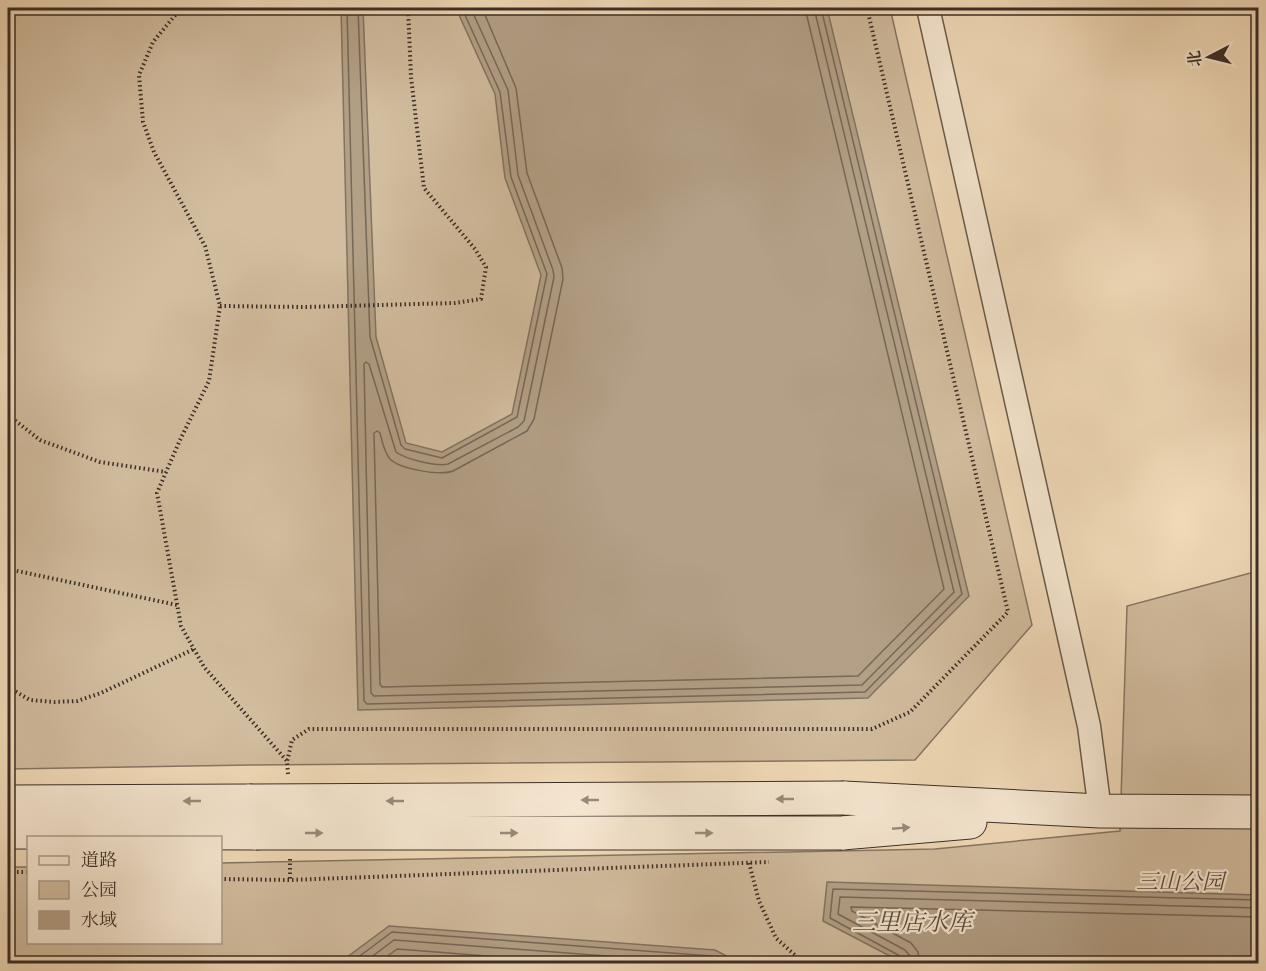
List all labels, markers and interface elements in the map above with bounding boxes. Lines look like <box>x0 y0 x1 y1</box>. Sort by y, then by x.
north arrow <box>1179 27 1239 87</box>
text: 北 <box>1184 49 1209 68</box>
one-way arrow <box>776 794 795 804</box>
one-way arrow <box>581 795 600 805</box>
one-way arrow <box>386 796 405 806</box>
one-way arrow <box>182 797 201 806</box>
one-way arrow <box>891 823 910 832</box>
one-way arrow <box>305 828 324 838</box>
one-way arrow <box>500 828 519 838</box>
one-way arrow <box>695 828 714 838</box>
legend <box>27 836 222 944</box>
text: 道路 <box>81 849 117 875</box>
park label: 三山公园 <box>1136 868 1227 900</box>
text: 公园 <box>81 879 117 905</box>
water label: 三里店水库 <box>852 907 976 941</box>
text: 水域 <box>81 909 117 935</box>

